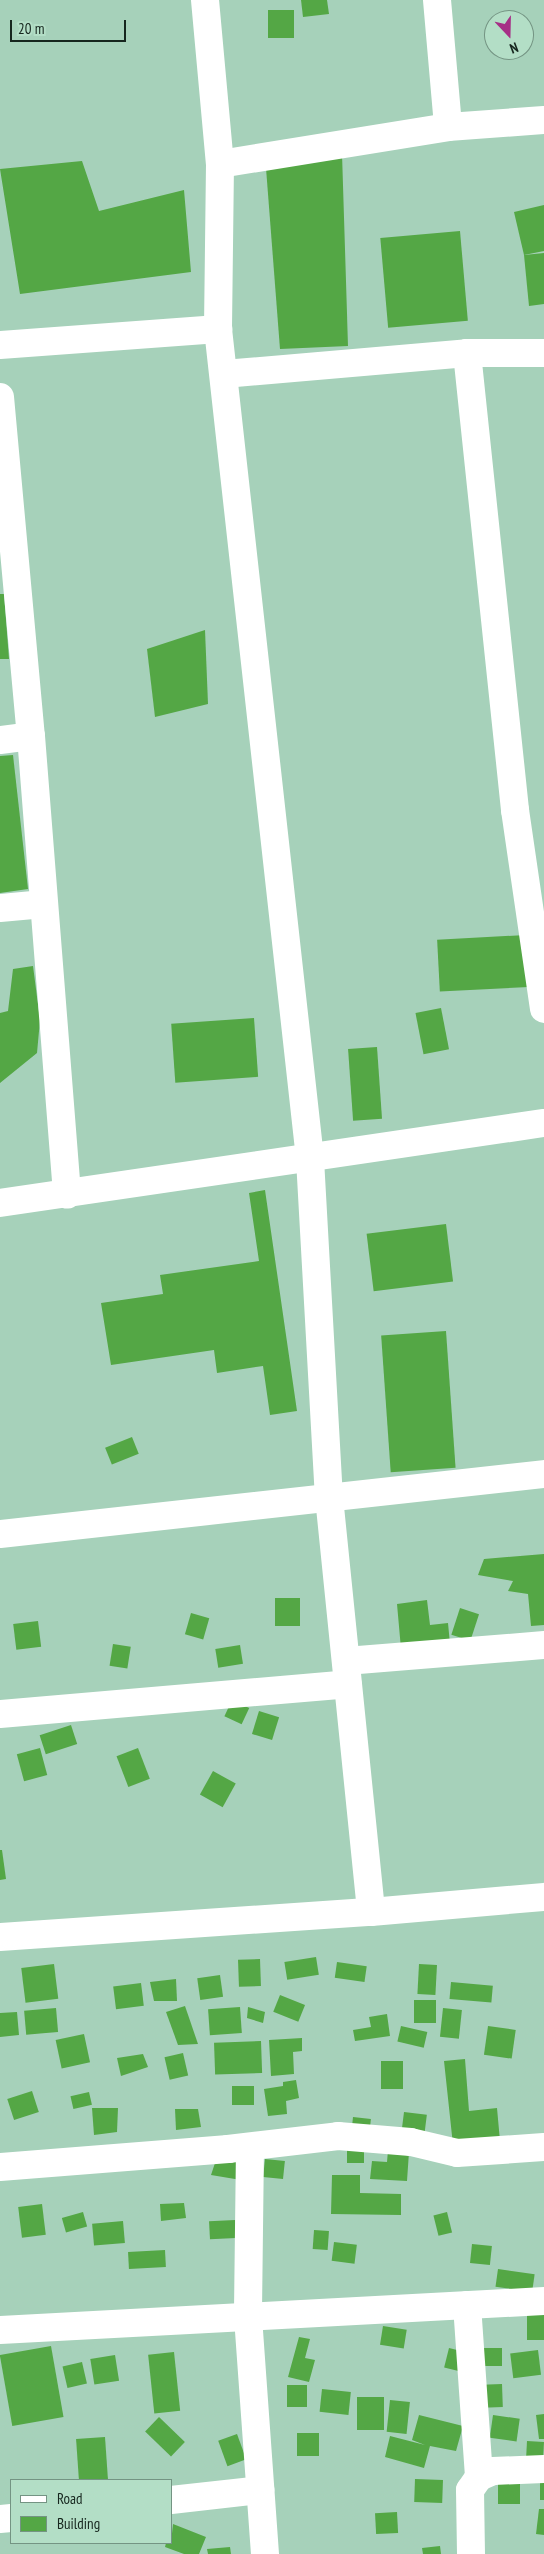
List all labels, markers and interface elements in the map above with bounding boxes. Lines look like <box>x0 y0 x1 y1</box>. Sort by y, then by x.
scale bar <box>12 10 129 42</box>
north arrow <box>484 10 534 60</box>
text: 20 m <box>18 19 44 38</box>
text: N <box>507 38 521 58</box>
legend <box>10 2479 172 2544</box>
text: Road <box>57 2489 83 2508</box>
text: Building <box>57 2514 100 2533</box>

